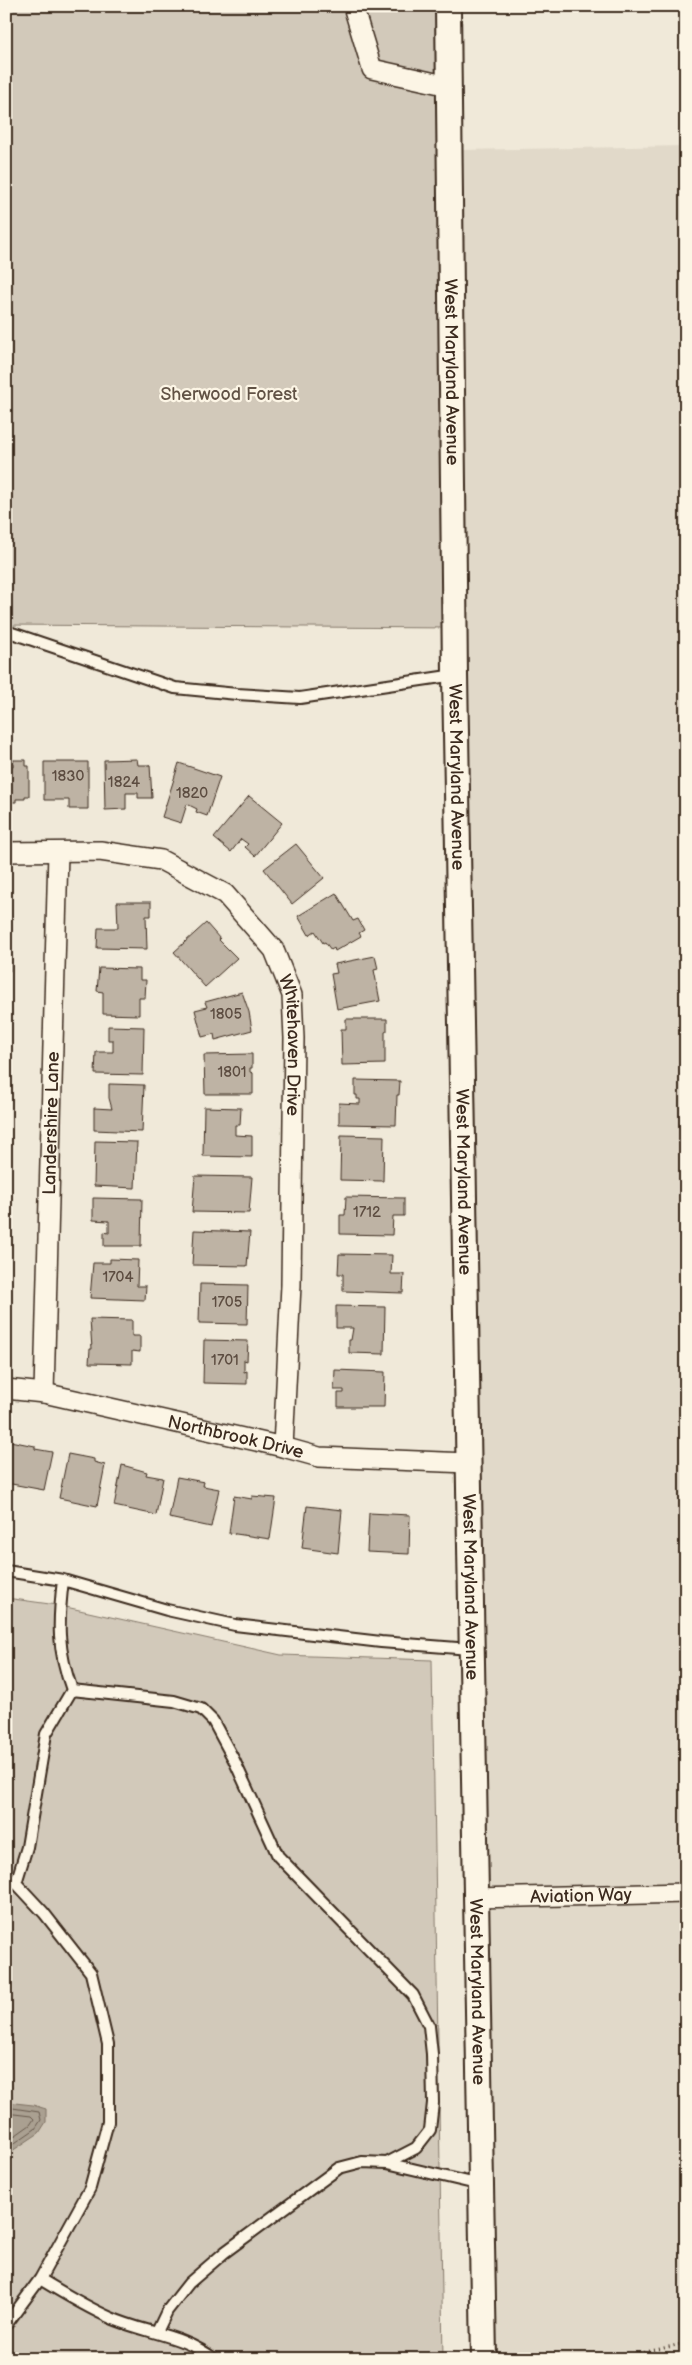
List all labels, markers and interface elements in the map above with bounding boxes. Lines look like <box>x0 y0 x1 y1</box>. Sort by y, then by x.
street label: West Maryland Avenue <box>440 279 463 466</box>
park label: Sherwood Forest <box>160 384 298 405</box>
street label: West Maryland Avenue <box>444 683 468 871</box>
house number: 1830 <box>52 767 84 786</box>
house number: 1824 <box>108 773 140 792</box>
house number: 1820 <box>176 784 208 803</box>
street label: Whitehaven Drive <box>274 972 304 1117</box>
house number: 1805 <box>210 1005 242 1024</box>
street label: Landershire Lane <box>39 1051 64 1195</box>
house number: 1801 <box>217 1063 247 1082</box>
street label: West Maryland Avenue <box>451 1088 475 1276</box>
house number: 1712 <box>353 1203 381 1222</box>
house number: 1704 <box>102 1268 134 1287</box>
house number: 1705 <box>212 1293 242 1312</box>
house number: 1701 <box>211 1351 239 1370</box>
street label: Northbrook Drive <box>166 1411 306 1463</box>
street label: West Maryland Avenue <box>458 1493 482 1681</box>
street label: Aviation Way <box>530 1884 633 1908</box>
street label: West Maryland Avenue <box>465 1898 489 2086</box>

